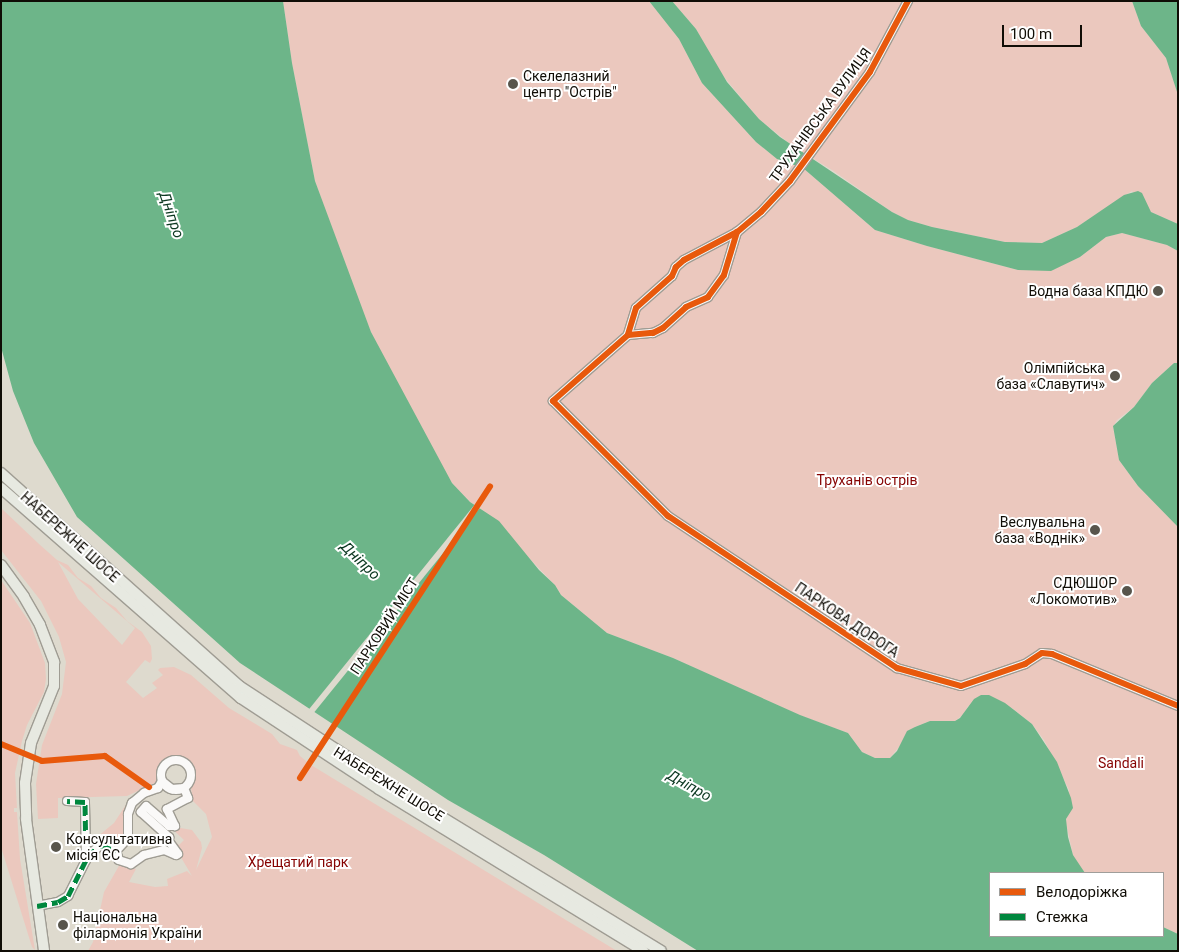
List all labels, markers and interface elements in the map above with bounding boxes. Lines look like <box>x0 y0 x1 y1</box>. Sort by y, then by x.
scale bar <box>1004 15 1084 47</box>
text: 100 m <box>1010 25 1052 43</box>
street label: ТРУХАНІВСЬКА ВУЛИЦЯ <box>766 45 874 185</box>
place label: Скелелазний центр "Острів" <box>523 68 617 100</box>
marker: Скелелазний центр "Острів" <box>507 78 519 90</box>
water label: Дніпро <box>155 189 187 241</box>
place label: Водна база КПДЮ <box>1029 283 1148 299</box>
marker: Водна база КПДЮ <box>1152 285 1164 297</box>
place label: Олімпійська база «Славутич» <box>997 360 1105 392</box>
marker: Олімпійська база «Славутич» <box>1109 370 1121 382</box>
park label: Труханів острів <box>817 472 917 488</box>
street label: НАБЕРЕЖНЕ ШОСЕ <box>17 488 123 586</box>
place label: Веслувальна база «Воднік» <box>995 514 1085 546</box>
marker: Веслувальна база «Воднік» <box>1089 524 1101 536</box>
water label: Дніпро <box>337 538 383 584</box>
street label: ПАРКОВИЙ МІСТ <box>347 575 421 677</box>
place label: СДЮШОР «Локомотив» <box>1030 575 1117 608</box>
street label: ПАРКОВА ДОРОГА <box>792 579 902 661</box>
marker: СДЮШОР «Локомотив» <box>1121 585 1133 597</box>
street label: НАБЕРЕЖНЕ ШОСЕ <box>331 743 447 825</box>
park label: Sandali <box>1098 755 1144 771</box>
water label: Дніпро <box>664 767 714 805</box>
place label: Консультативна місія ЄС <box>66 831 172 864</box>
marker: Консультативна місія ЄС <box>50 841 62 853</box>
park label: Хрещатий парк <box>248 854 348 870</box>
legend <box>989 872 1164 937</box>
text: Велодоріжка <box>1036 883 1127 901</box>
text: Стежка <box>1036 908 1088 926</box>
place label: Національна філармонія України <box>73 909 202 942</box>
marker: Національна філармонія України <box>57 919 69 931</box>

